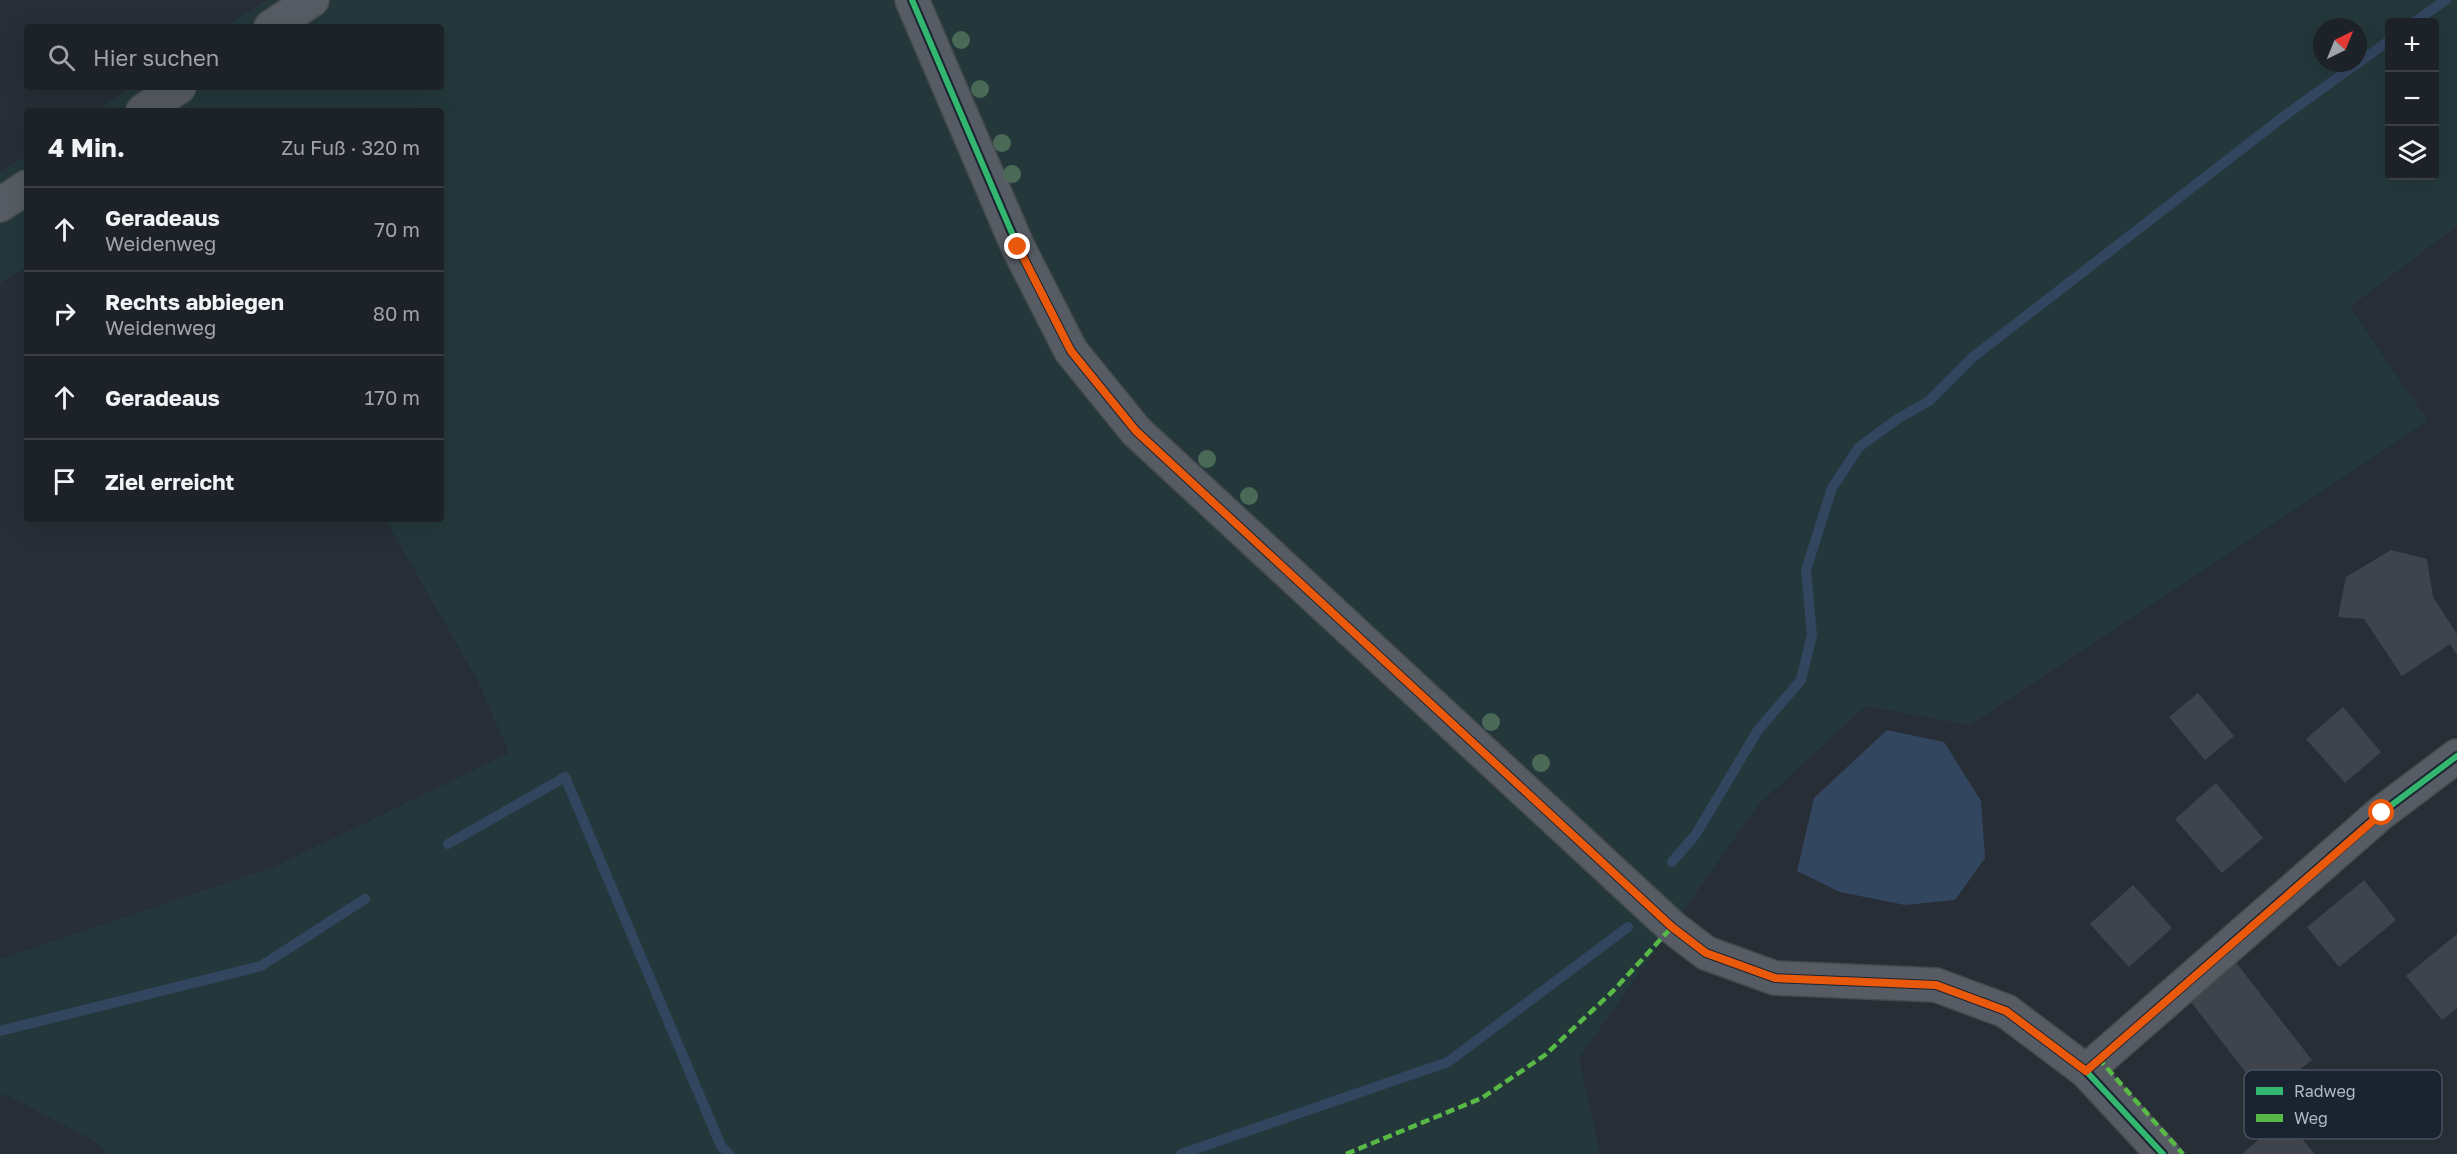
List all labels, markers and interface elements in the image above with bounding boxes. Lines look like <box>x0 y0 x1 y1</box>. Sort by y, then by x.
north arrow <box>2313 18 2367 72</box>
map controls <box>2385 18 2439 180</box>
button: + <box>2385 18 2439 72</box>
search box <box>24 24 444 90</box>
icon: search <box>45 41 78 74</box>
text: Hier suchen <box>93 44 219 71</box>
button: − <box>2385 72 2439 126</box>
button: layers <box>2385 126 2439 180</box>
text: 4 Min. <box>48 132 125 163</box>
text: Zu Fuß · 320 m <box>281 135 420 159</box>
text: Geradeaus <box>105 204 220 231</box>
icon: ahead <box>48 213 81 246</box>
text: 70 m <box>374 217 420 241</box>
text: Weidenweg <box>105 231 216 255</box>
route end <box>1004 233 1030 259</box>
text: Rechts abbiegen <box>105 288 284 315</box>
icon: right <box>48 297 81 330</box>
text: 80 m <box>373 301 420 325</box>
text: Weidenweg <box>105 315 216 339</box>
icon: ahead <box>48 381 81 414</box>
text: Geradeaus <box>105 384 220 411</box>
text: 170 m <box>365 385 420 409</box>
icon: arrive <box>48 465 81 498</box>
text: Ziel erreicht <box>105 468 234 495</box>
route start <box>2368 799 2394 825</box>
legend <box>2244 1070 2442 1139</box>
text: Radweg <box>2294 1081 2356 1101</box>
text: Weg <box>2294 1108 2328 1128</box>

